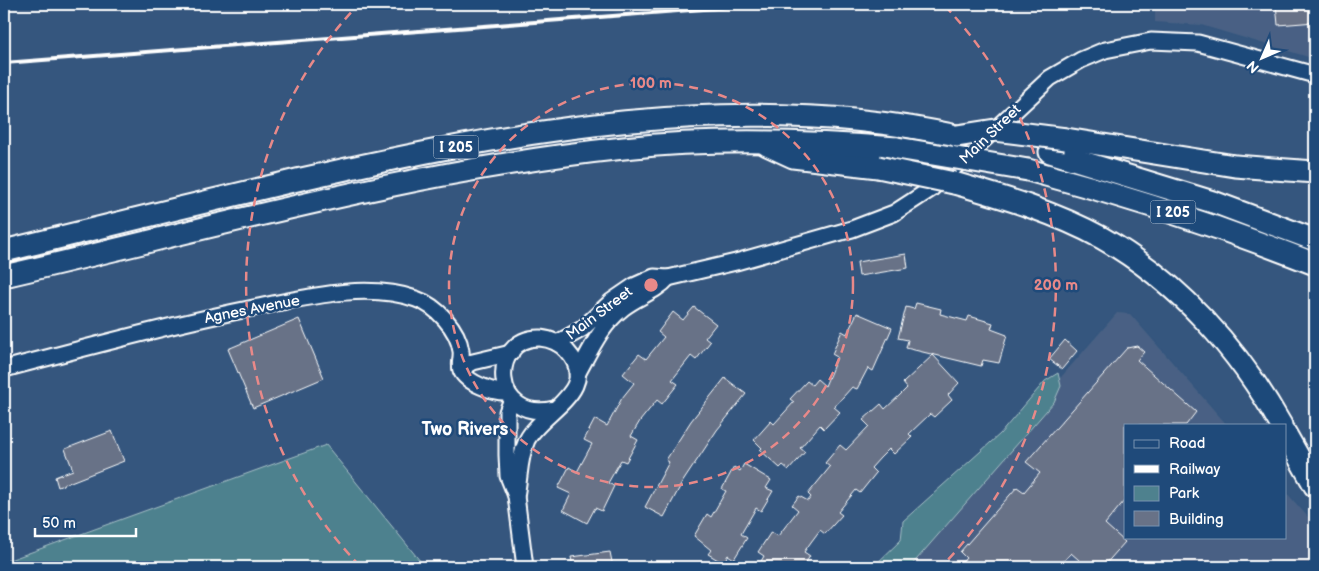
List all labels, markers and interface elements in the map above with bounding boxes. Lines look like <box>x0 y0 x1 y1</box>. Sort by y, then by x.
north arrow <box>1236 32 1286 82</box>
text: N <box>1243 57 1263 77</box>
text: 100 m <box>630 74 672 93</box>
street label: Main Street <box>956 100 1025 168</box>
road number: I 205 <box>434 136 478 158</box>
road number: I 205 <box>1150 200 1196 223</box>
centre of rings <box>642 276 660 294</box>
text: 200 m <box>1034 276 1078 295</box>
street label: Main Street <box>562 282 637 345</box>
street label: Agnes Avenue <box>203 291 301 328</box>
district label: Two Rivers <box>422 419 509 440</box>
legend <box>1124 424 1286 538</box>
text: Road <box>1169 434 1205 453</box>
text: Railway <box>1169 460 1220 479</box>
text: Park <box>1169 484 1200 503</box>
scale bar <box>35 506 136 538</box>
text: Building <box>1169 510 1224 529</box>
text: 50 m <box>42 514 76 533</box>

